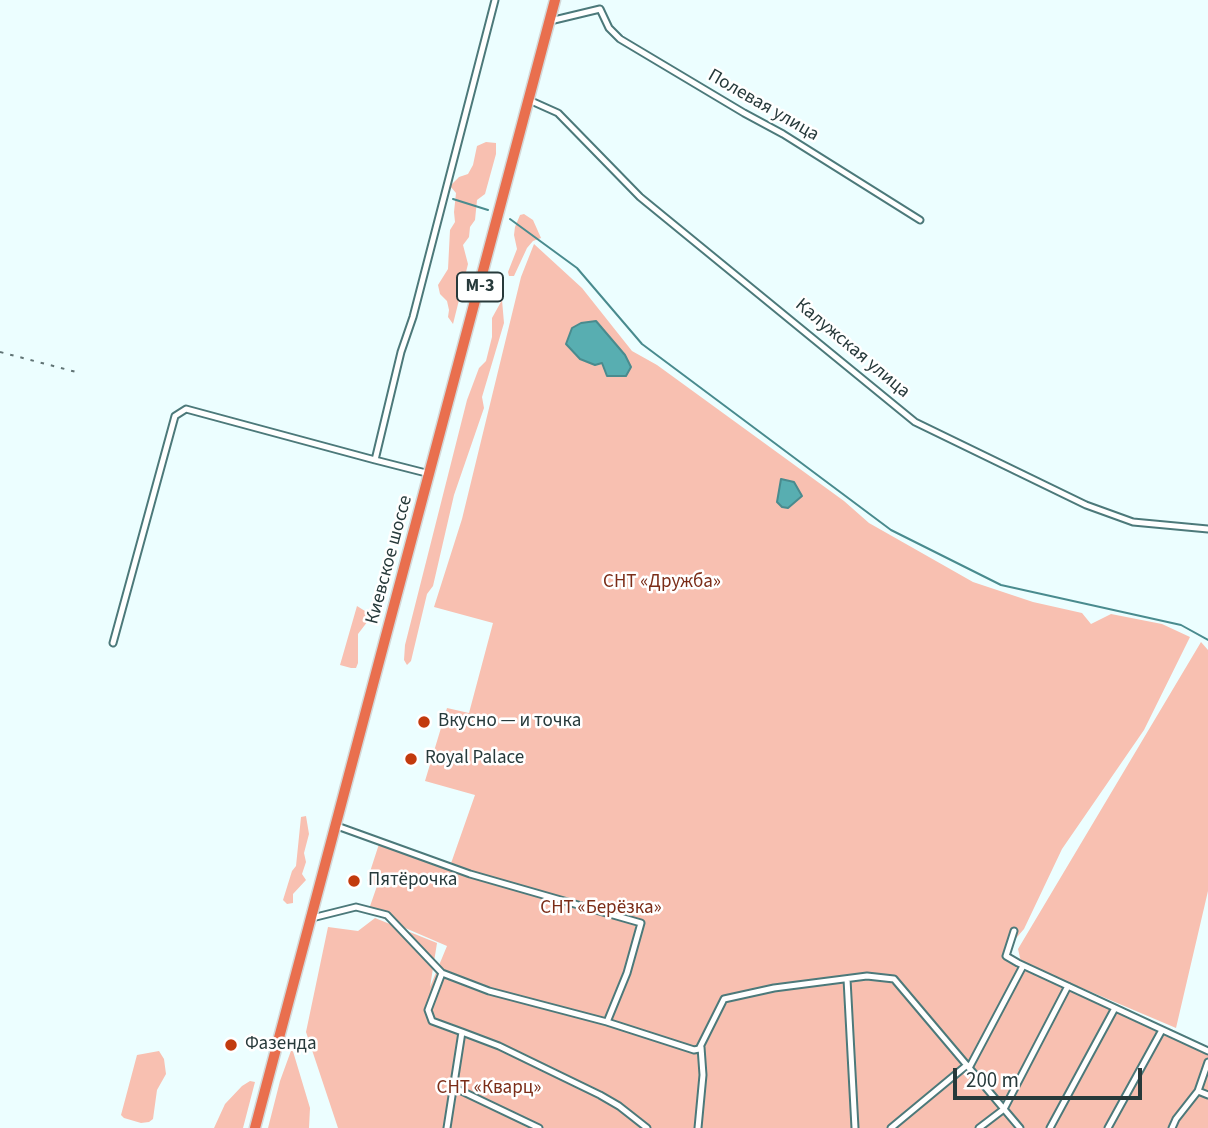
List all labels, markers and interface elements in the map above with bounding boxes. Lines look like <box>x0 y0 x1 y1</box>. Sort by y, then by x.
street label: Полевая улица <box>703 65 823 147</box>
road number: М-3 <box>457 272 503 302</box>
street label: Калужская улица <box>790 294 914 404</box>
street label: Киевское шоссе <box>362 493 418 627</box>
park label: СНТ «Дружба» <box>603 572 721 594</box>
place label: Вкусно — и точка <box>438 711 581 733</box>
marker: Вкусно — и точка <box>416 714 432 730</box>
place label: Royal Palace <box>425 748 524 770</box>
marker: Royal Palace <box>403 751 419 767</box>
place label: Пятёрочка <box>368 870 457 892</box>
marker: Пятёрочка <box>346 873 362 889</box>
park label: СНТ «Берёзка» <box>540 898 662 920</box>
place label: Фазенда <box>245 1034 317 1056</box>
marker: Фазенда <box>223 1037 239 1053</box>
scale bar <box>956 1054 1145 1098</box>
text: 200 m <box>966 1065 1019 1095</box>
park label: СНТ «Кварц» <box>437 1078 541 1100</box>

